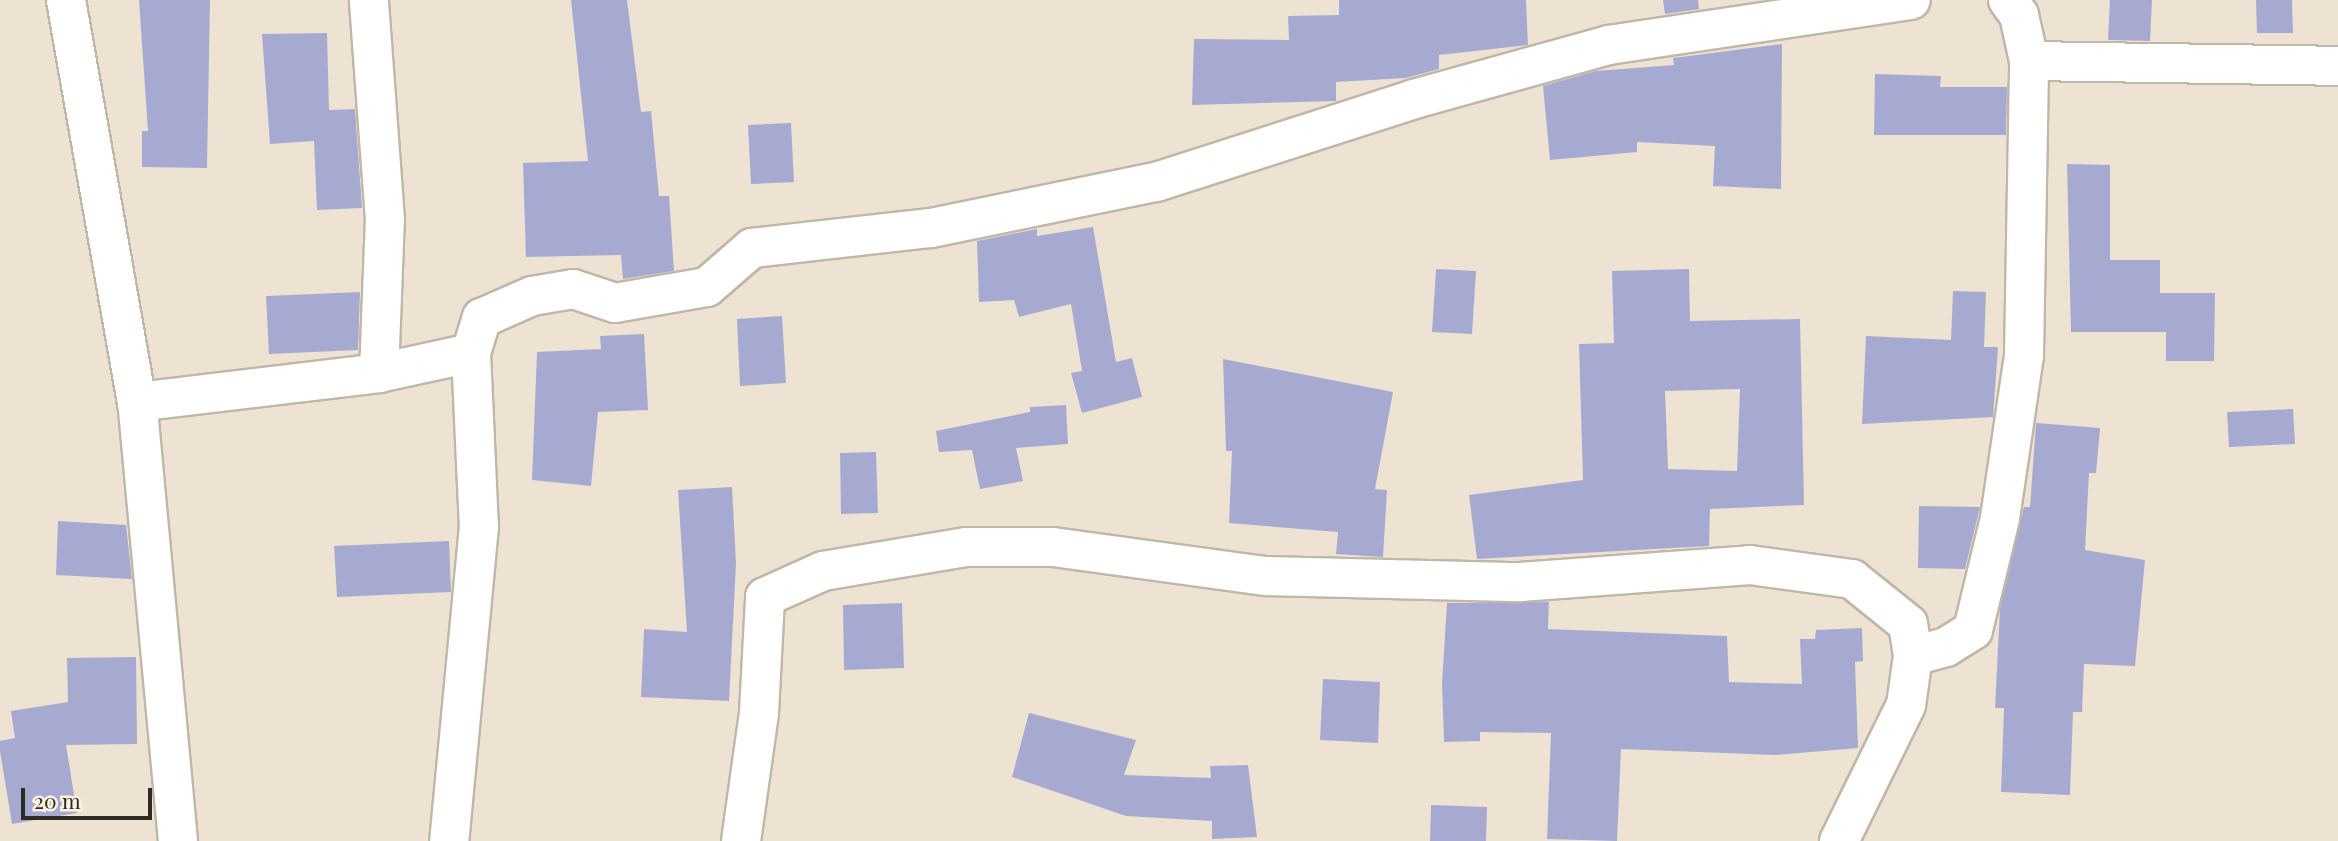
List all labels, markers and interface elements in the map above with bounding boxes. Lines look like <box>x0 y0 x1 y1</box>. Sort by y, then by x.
scale bar <box>24 774 156 818</box>
text: 20 m <box>34 786 81 814</box>

